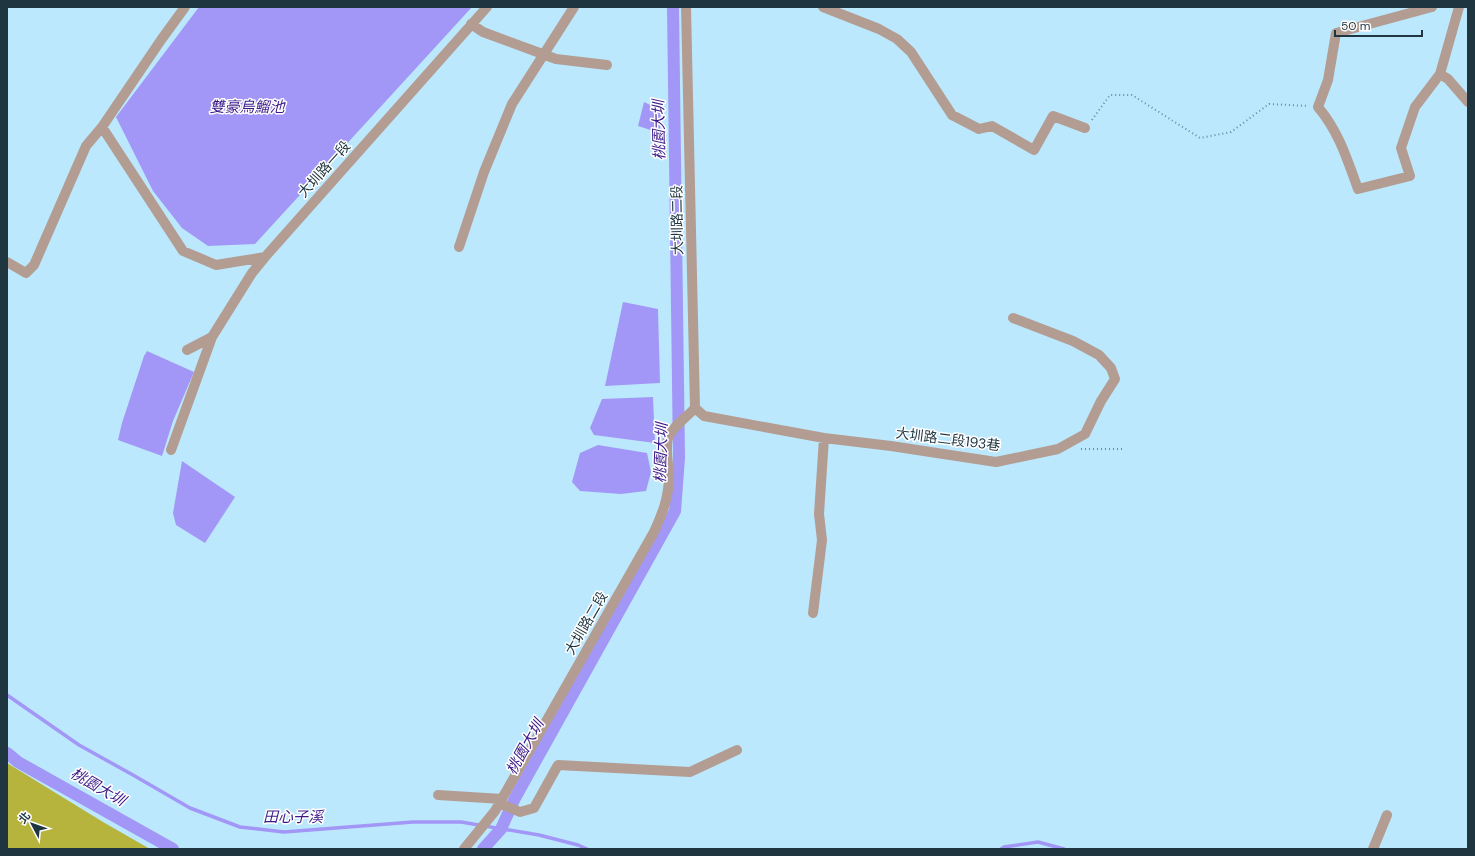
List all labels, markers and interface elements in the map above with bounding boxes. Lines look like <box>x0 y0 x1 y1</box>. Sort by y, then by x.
scale bar <box>1335 12 1422 38</box>
text: 50 m <box>1341 18 1370 34</box>
water label: 雙豪烏鰡池 <box>209 97 286 117</box>
water label: 桃園大圳 <box>648 98 670 160</box>
street label: 大圳路一段 <box>294 137 354 201</box>
street label: 大圳路二段 <box>667 185 687 255</box>
water label: 桃園大圳 <box>650 421 672 483</box>
street label: 大圳路二段193巷 <box>895 424 1001 454</box>
street label: 大圳路二段 <box>561 588 611 658</box>
water label: 桃園大圳 <box>502 714 549 778</box>
water label: 桃園大圳 <box>67 763 131 812</box>
north arrow <box>12 804 52 844</box>
water label: 田心子溪 <box>263 807 325 827</box>
text: 北 <box>16 809 33 826</box>

